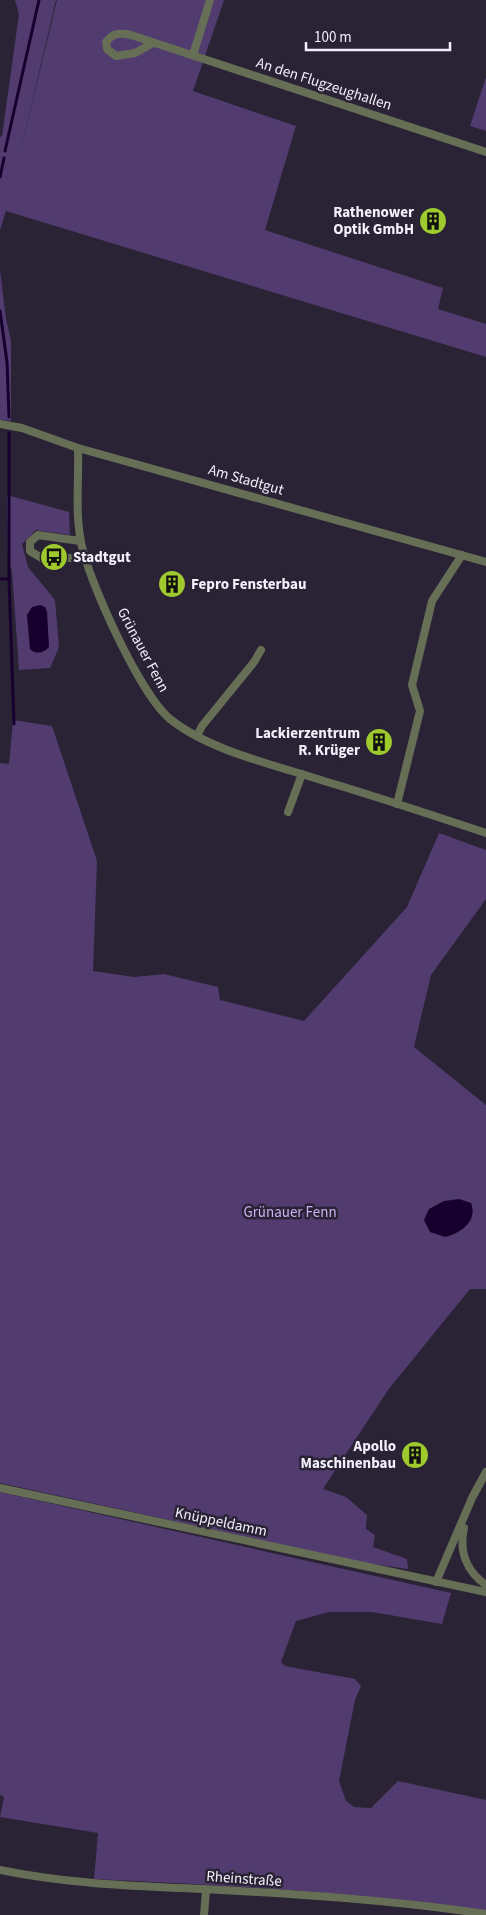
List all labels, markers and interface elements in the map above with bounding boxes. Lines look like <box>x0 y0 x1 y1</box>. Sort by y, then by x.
scale bar <box>306 20 450 52</box>
text: 100 m <box>314 27 352 48</box>
street label: An den Flugzeughallen <box>253 52 395 116</box>
place label: Rathenower Optik GmbH <box>333 202 414 240</box>
building icon: Rathenower Optik GmbH <box>418 206 448 236</box>
street label: Am Stadtgut <box>206 459 286 501</box>
bus stop icon: Stadtgut <box>39 542 69 572</box>
place label: Stadtgut <box>73 547 131 568</box>
building icon: Fepro Fensterbau <box>157 569 187 599</box>
place label: Fepro Fensterbau <box>191 574 306 595</box>
street label: Grünauer Fenn <box>112 604 174 696</box>
place label: Lackierzentrum R. Krüger <box>255 723 360 761</box>
building icon: Lackierzentrum R. Krüger <box>364 727 394 757</box>
park label: Grünauer Fenn <box>243 1202 337 1223</box>
place label: Apollo Maschinenbau <box>301 1436 396 1474</box>
building icon: Apollo Maschinenbau <box>400 1440 430 1470</box>
street label: Knüppeldamm <box>173 1502 269 1542</box>
street label: Rheinstraße <box>206 1866 282 1892</box>

